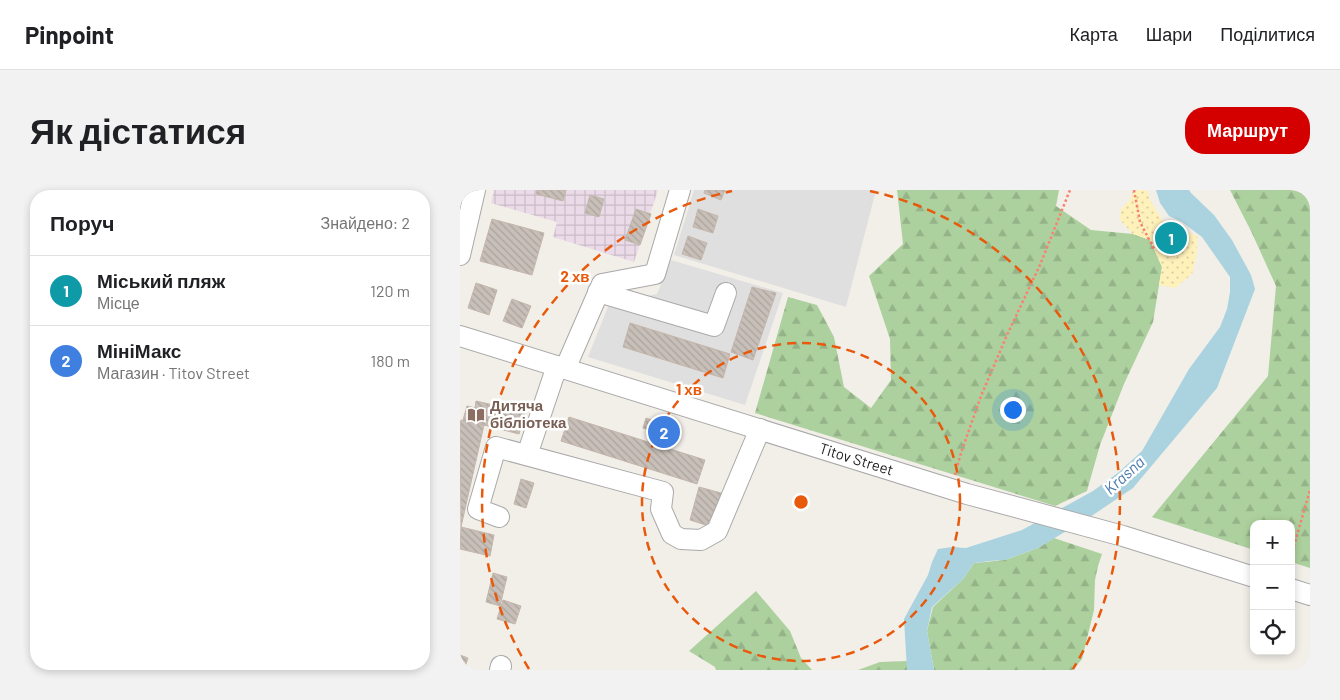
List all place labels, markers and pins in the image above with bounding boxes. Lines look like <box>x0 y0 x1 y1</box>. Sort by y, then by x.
pin: 1 <box>1155 219 1187 257</box>
place label: Дитяча бібліотека <box>490 396 567 431</box>
library icon: Дитяча бібліотека <box>466 405 486 425</box>
pin: 2 <box>648 413 680 451</box>
centre of rings <box>792 493 810 511</box>

